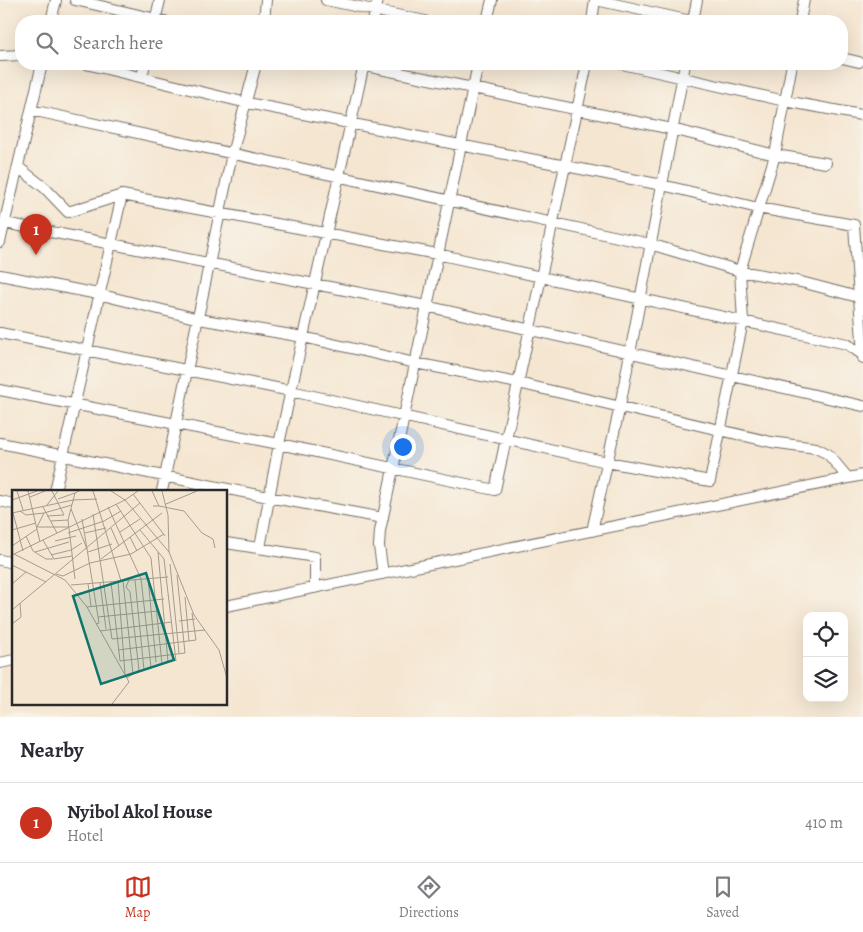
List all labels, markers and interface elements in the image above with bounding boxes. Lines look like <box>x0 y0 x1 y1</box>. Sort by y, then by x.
search box <box>15 15 848 70</box>
icon: search <box>33 29 61 57</box>
text: Search here <box>73 30 163 56</box>
pin: 1 <box>20 214 52 255</box>
your location <box>390 434 416 460</box>
inset map <box>12 490 228 704</box>
map controls <box>803 612 848 702</box>
button: locate <box>803 612 848 657</box>
button: layers <box>803 657 848 702</box>
text: Nearby <box>20 736 83 764</box>
text: Nyibol Akol House <box>67 799 212 825</box>
text: 1 <box>33 812 39 834</box>
text: 410 m <box>805 812 843 834</box>
text: Hotel <box>67 825 103 847</box>
tab: Map <box>124 873 152 922</box>
tab: Directions <box>399 873 459 922</box>
tab: Saved <box>706 873 739 922</box>

